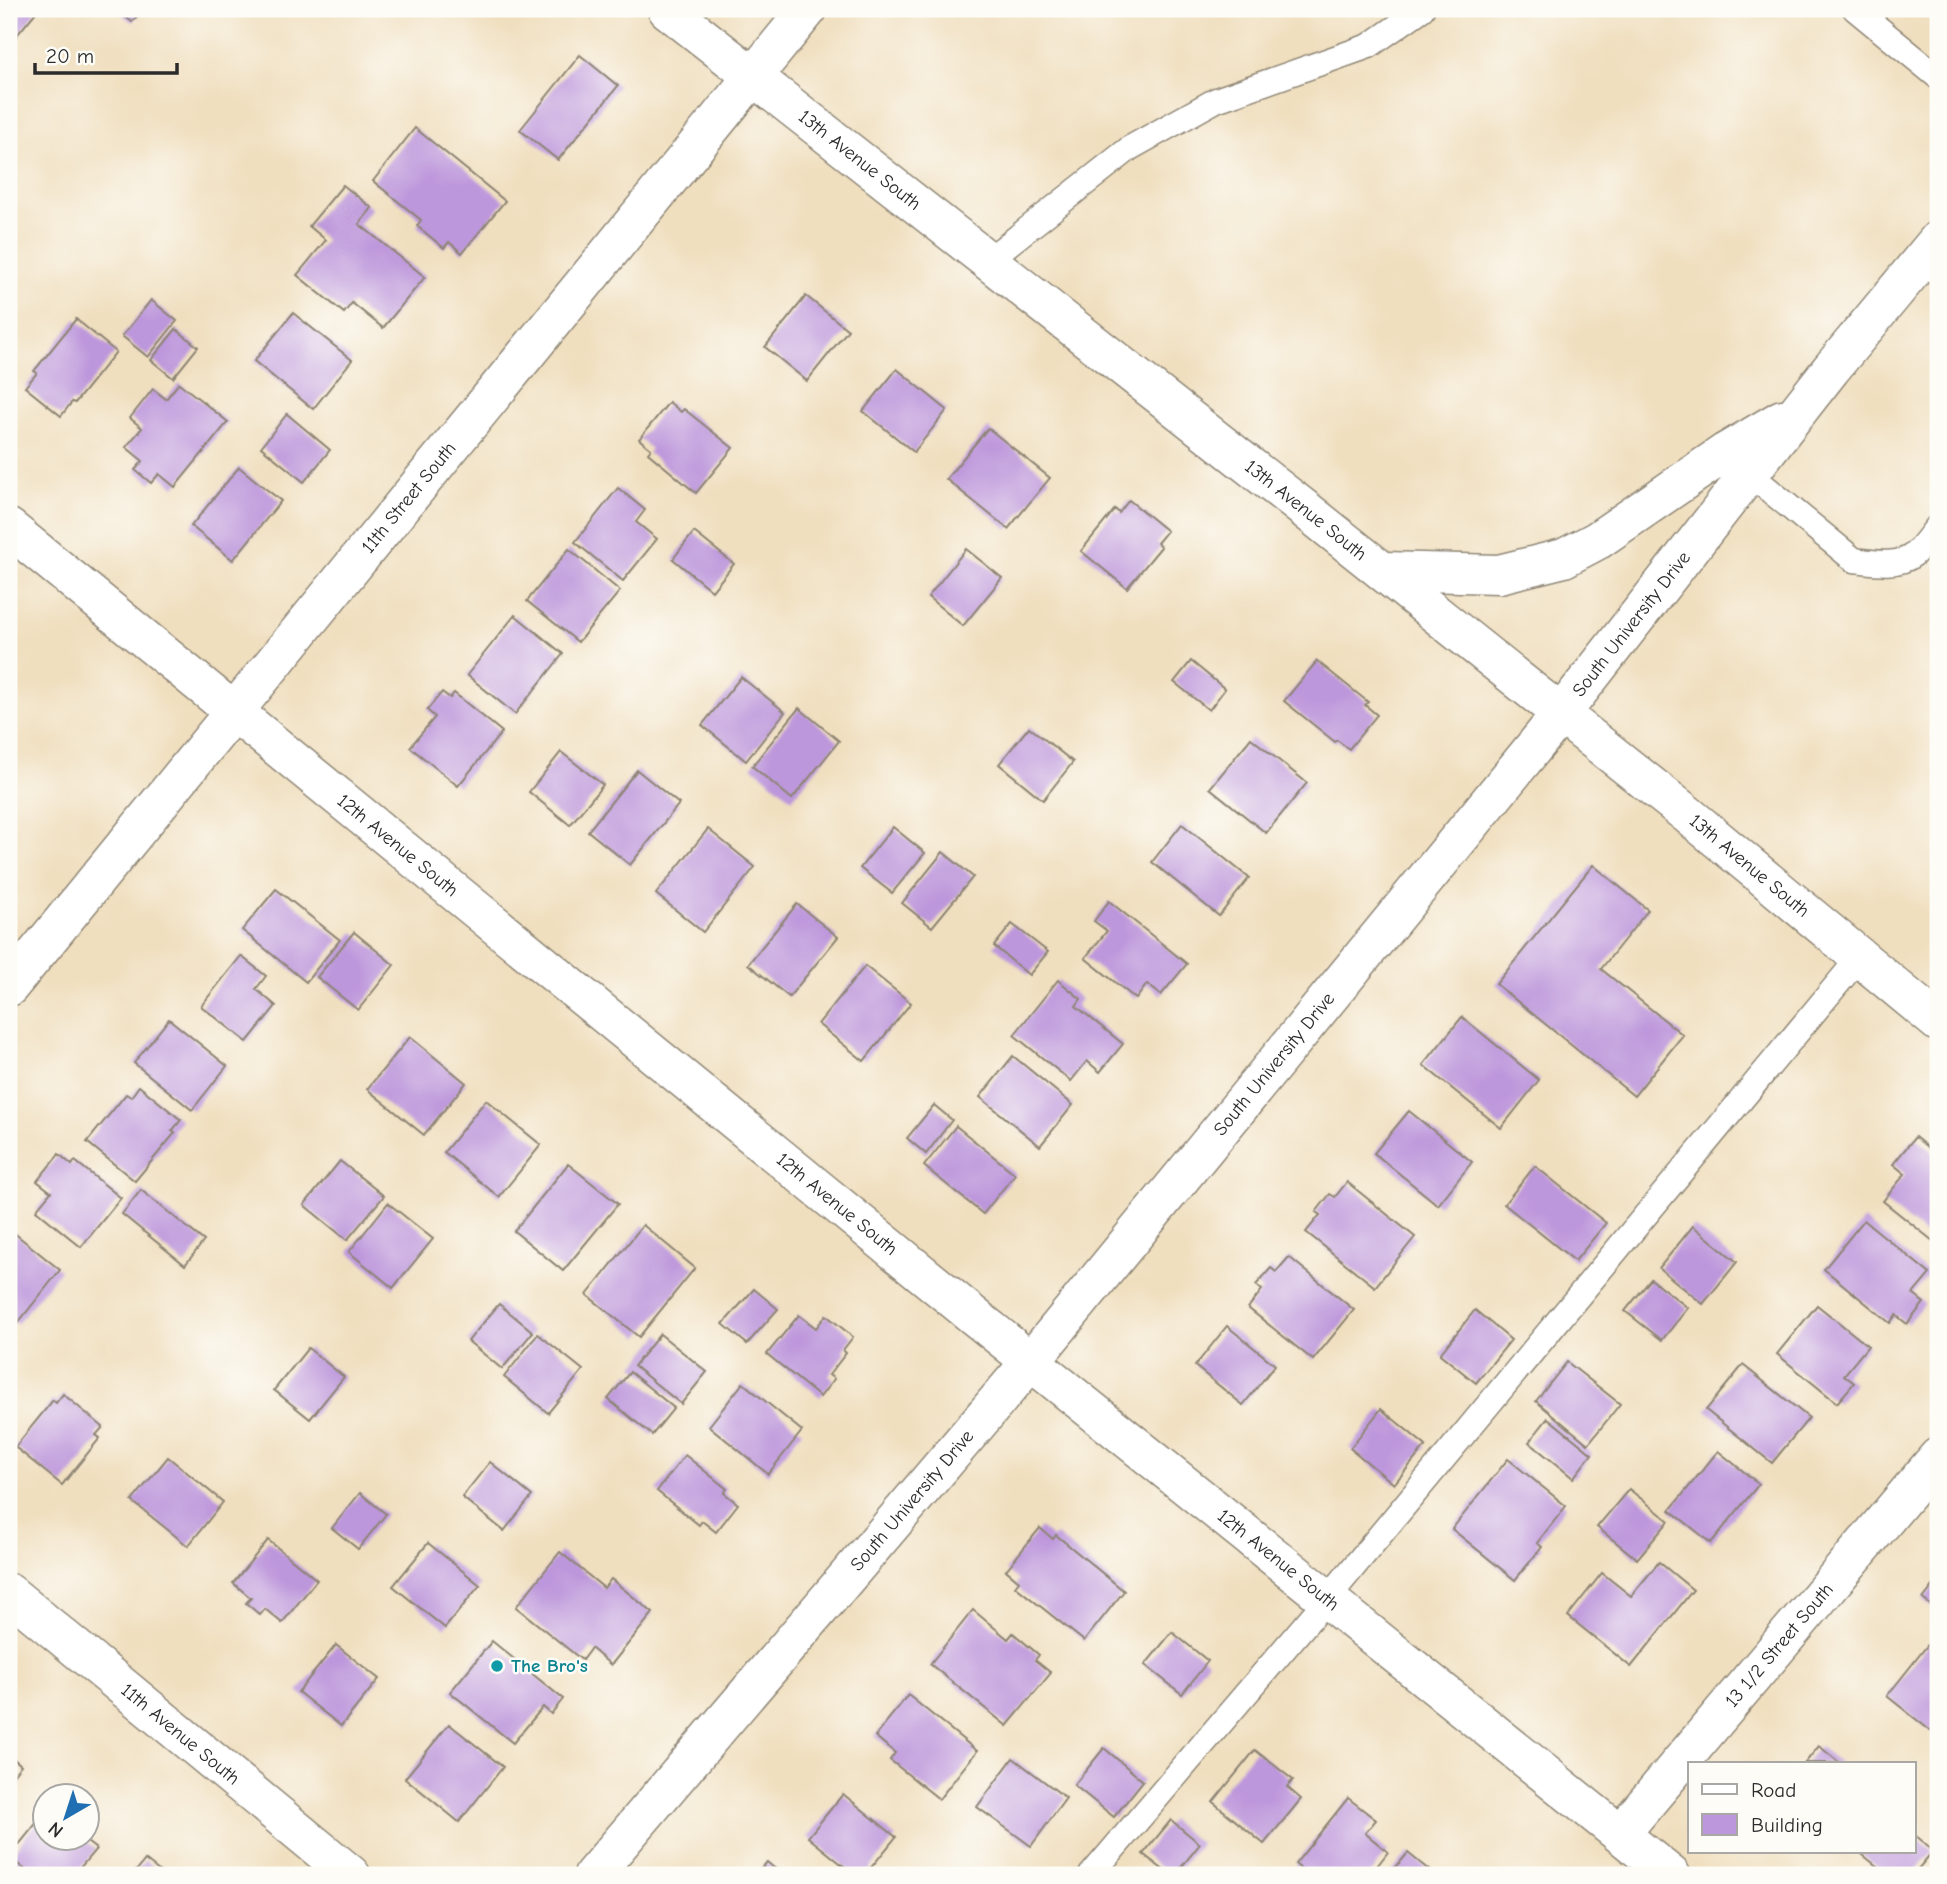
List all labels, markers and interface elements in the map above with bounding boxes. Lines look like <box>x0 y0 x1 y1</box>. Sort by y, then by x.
scale bar <box>35 32 177 76</box>
text: 20 m <box>46 44 94 68</box>
street label: 13th Avenue South <box>794 105 925 215</box>
street label: 11th Street South <box>357 438 461 558</box>
street label: 13th Avenue South <box>1240 455 1371 565</box>
street label: South University Drive <box>1568 547 1695 701</box>
street label: 12th Avenue South <box>333 790 463 901</box>
street label: 13th Avenue South <box>1685 810 1814 922</box>
street label: South University Drive <box>1209 988 1339 1140</box>
street label: 12th Avenue South <box>772 1148 902 1260</box>
street label: South University Drive <box>846 1426 978 1576</box>
street label: 12th Avenue South <box>1213 1505 1344 1615</box>
street label: 13 1/2 Street South <box>1721 1579 1838 1712</box>
place label: The Bro's <box>511 1655 588 1677</box>
marker: The Bro's <box>489 1658 505 1674</box>
street label: 11th Avenue South <box>116 1679 244 1790</box>
legend <box>1688 1762 1916 1853</box>
text: Road <box>1751 1778 1796 1802</box>
north arrow <box>32 1783 102 1853</box>
text: Building <box>1751 1813 1823 1837</box>
text: N <box>44 1817 68 1842</box>

